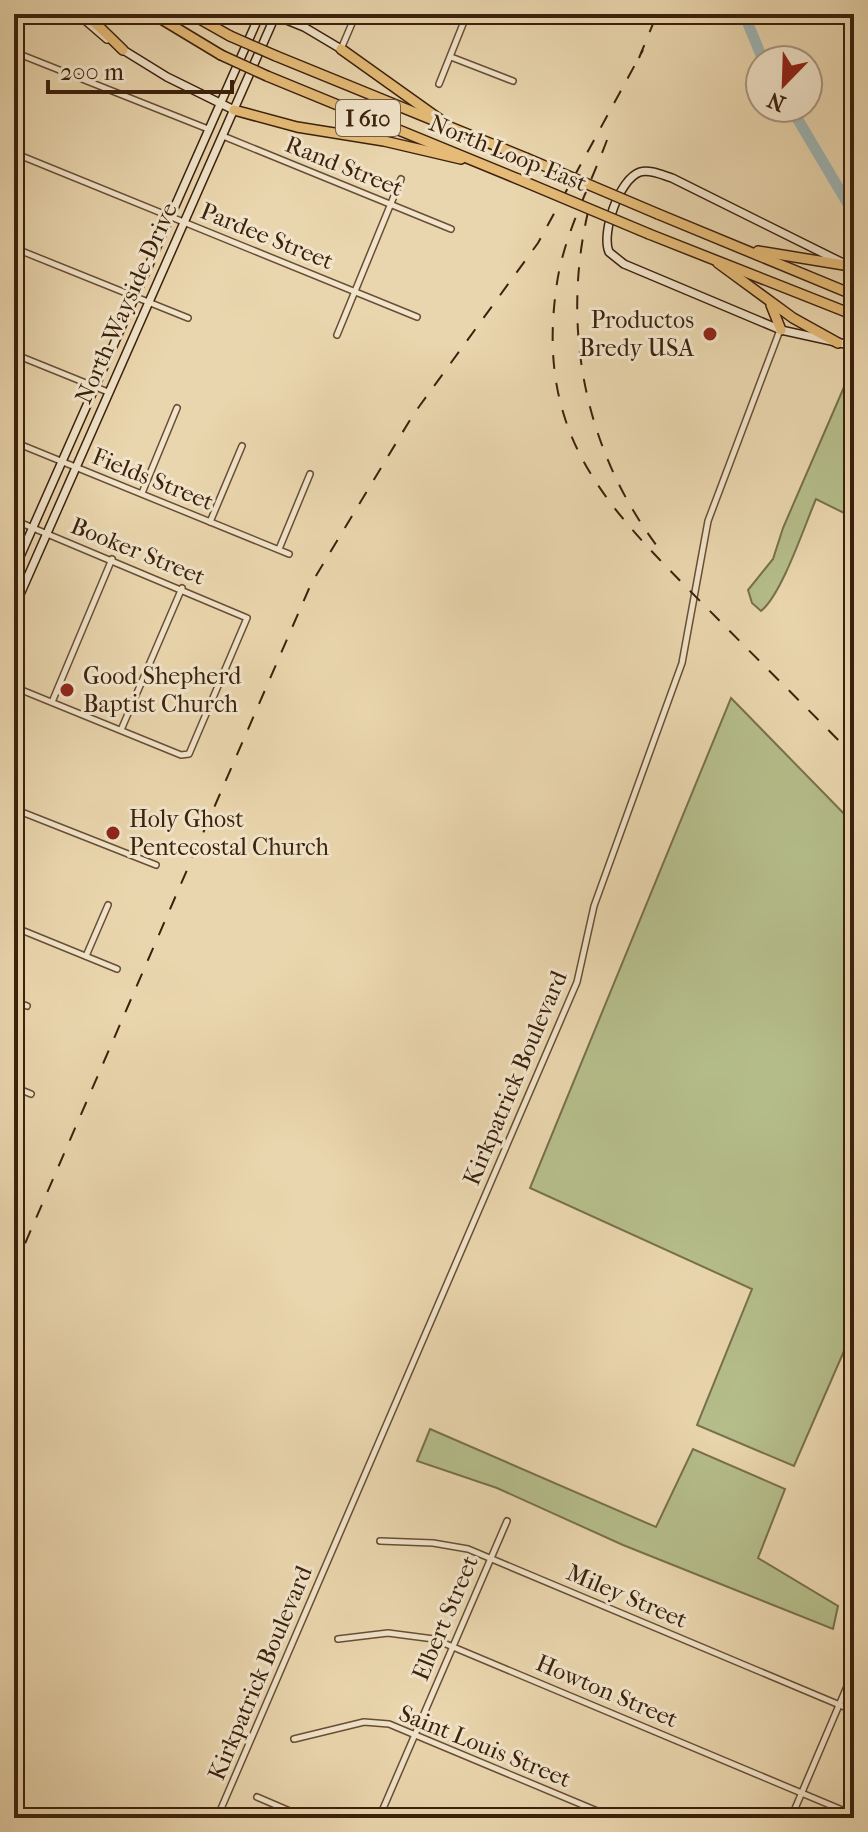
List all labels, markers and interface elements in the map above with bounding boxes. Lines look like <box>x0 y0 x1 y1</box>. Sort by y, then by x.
scale bar <box>48 44 232 94</box>
north arrow <box>744 44 824 124</box>
text: 200 m <box>60 58 124 86</box>
text: N <box>764 86 789 117</box>
road number: I 610 <box>336 100 400 136</box>
street label: North Loop East <box>425 109 591 198</box>
street label: Rand Street <box>281 130 407 202</box>
street label: Pardee Street <box>197 197 338 275</box>
street label: North Wayside Drive <box>69 198 183 408</box>
place label: Productos Bredy USA <box>579 306 694 362</box>
marker: Productos Bredy USA <box>701 325 719 343</box>
street label: Fields Street <box>88 442 218 516</box>
street label: Booker Street <box>67 511 210 591</box>
place label: Good Shepherd Baptist Church <box>83 662 242 718</box>
marker: Good Shepherd Baptist Church <box>58 681 76 699</box>
place label: Holy Ghost Pentecostal Church <box>129 805 330 861</box>
marker: Holy Ghost Pentecostal Church <box>104 824 122 842</box>
street label: Kirkpatrick Boulevard <box>457 966 573 1189</box>
street label: Elbert Street <box>406 1551 484 1685</box>
street label: Miley Street <box>562 1558 692 1634</box>
street label: Kirkpatrick Boulevard <box>202 1561 318 1784</box>
street label: Howton Street <box>532 1649 682 1734</box>
street label: Saint Louis Street <box>395 1699 575 1793</box>

